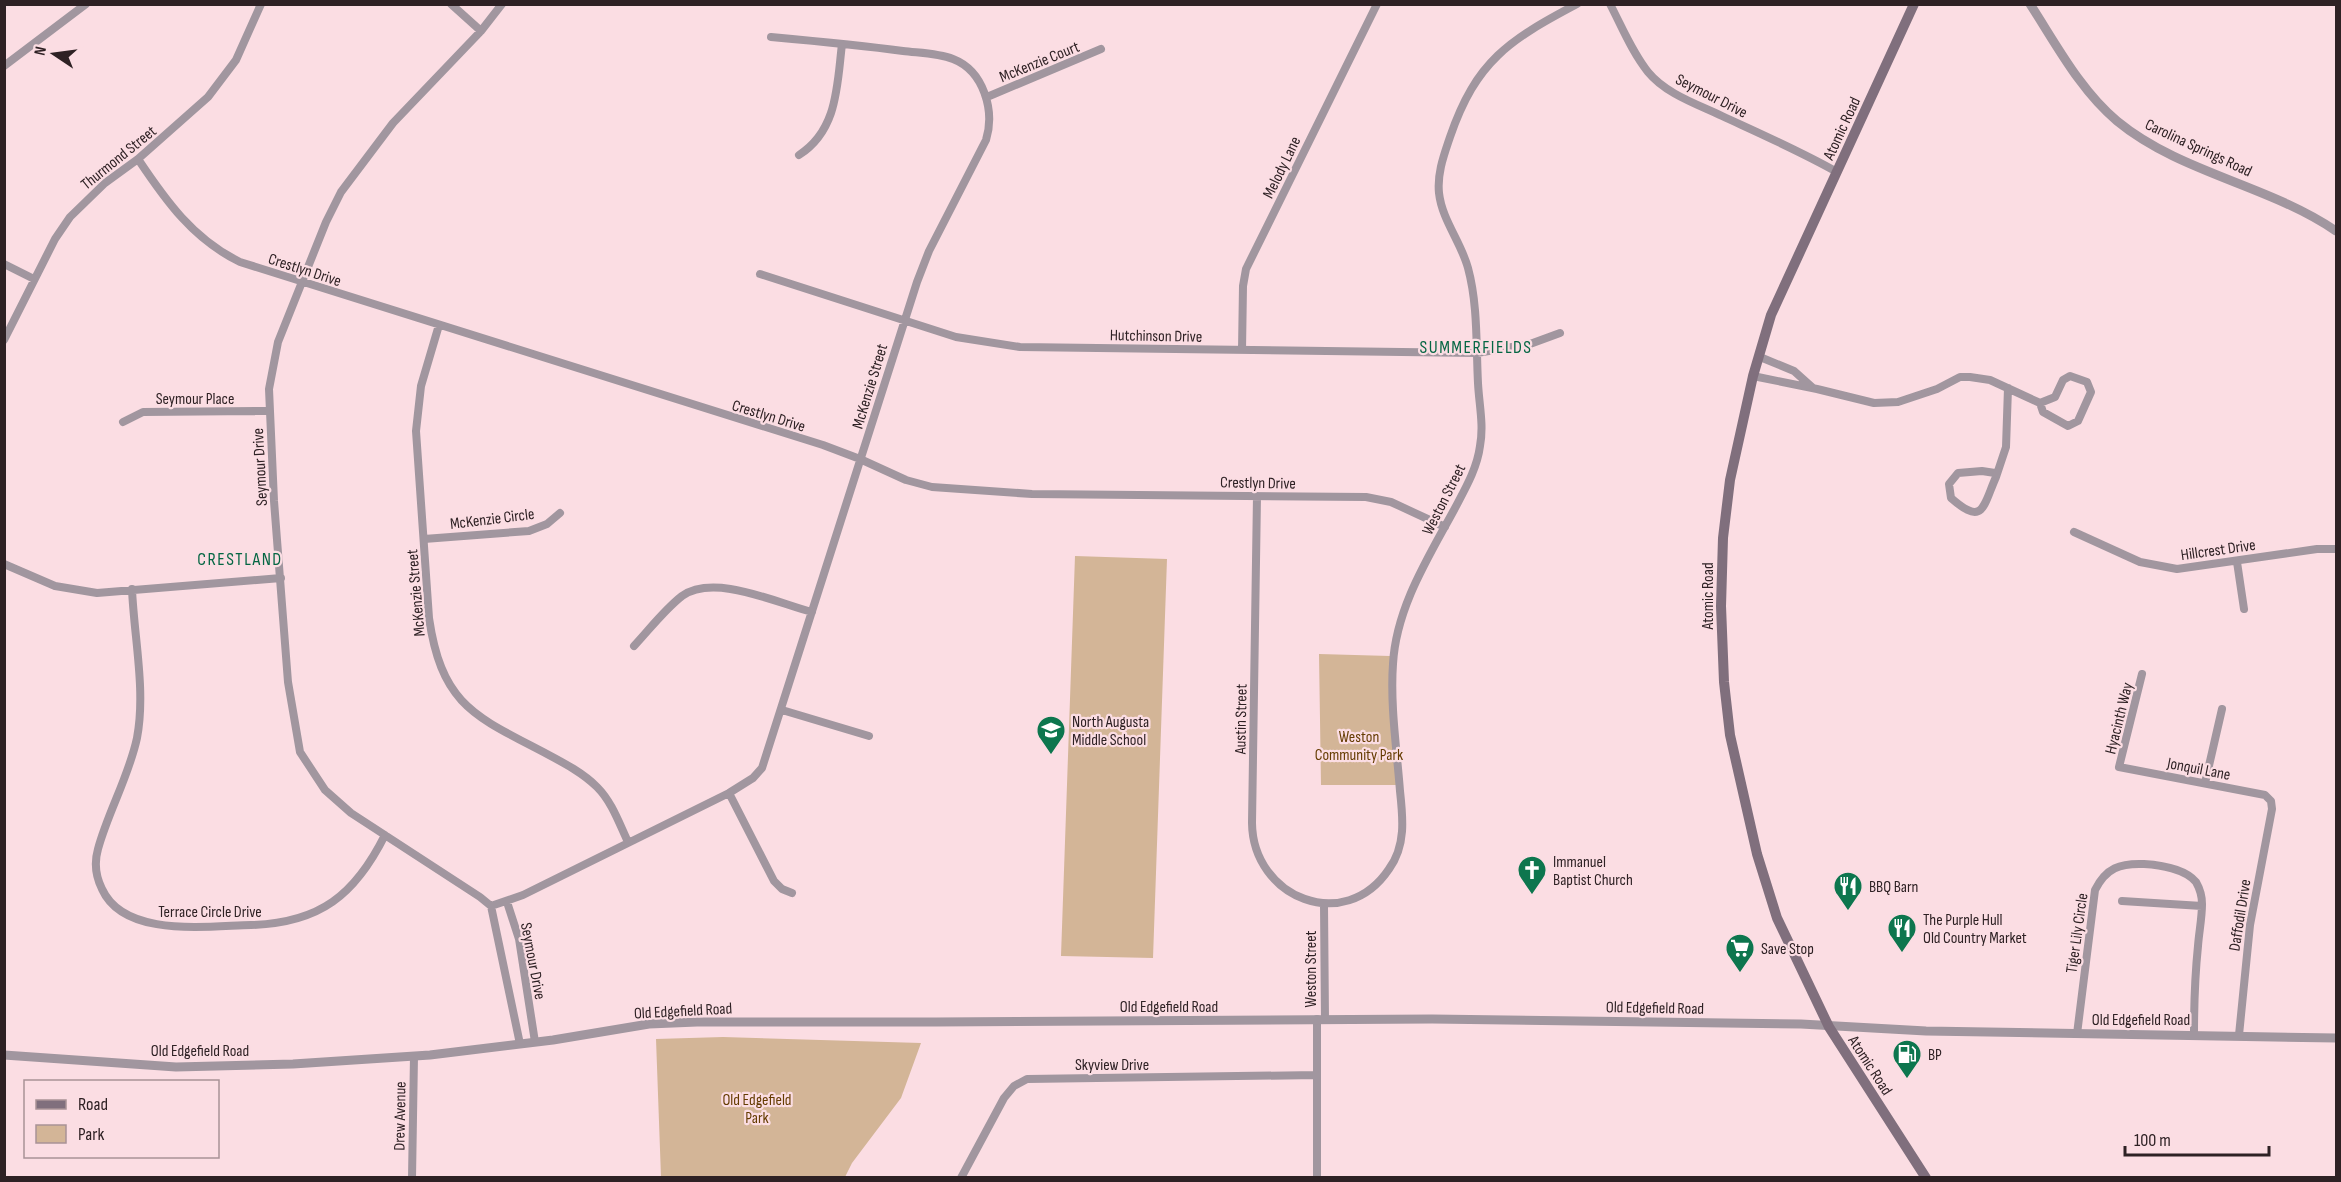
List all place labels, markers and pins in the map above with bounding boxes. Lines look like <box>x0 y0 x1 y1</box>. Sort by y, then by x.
place label: North Augusta Middle School <box>1072 713 1149 750</box>
school or university icon: North Augusta Middle School <box>1035 714 1067 756</box>
place label: Immanuel Baptist Church <box>1553 853 1633 890</box>
church icon: Immanuel Baptist Church <box>1516 854 1548 896</box>
restaurant icon: BBQ Barn <box>1832 870 1864 912</box>
place label: BBQ Barn <box>1869 878 1918 897</box>
place label: The Purple Hull Old Country Market <box>1923 911 2027 948</box>
restaurant icon: The Purple Hull Old Country Market <box>1886 912 1918 954</box>
supermarket icon: Save Stop <box>1724 932 1756 974</box>
place label: Save Stop <box>1761 940 1814 959</box>
fuel station icon: BP <box>1891 1038 1923 1080</box>
place label: BP <box>1928 1046 1942 1065</box>

